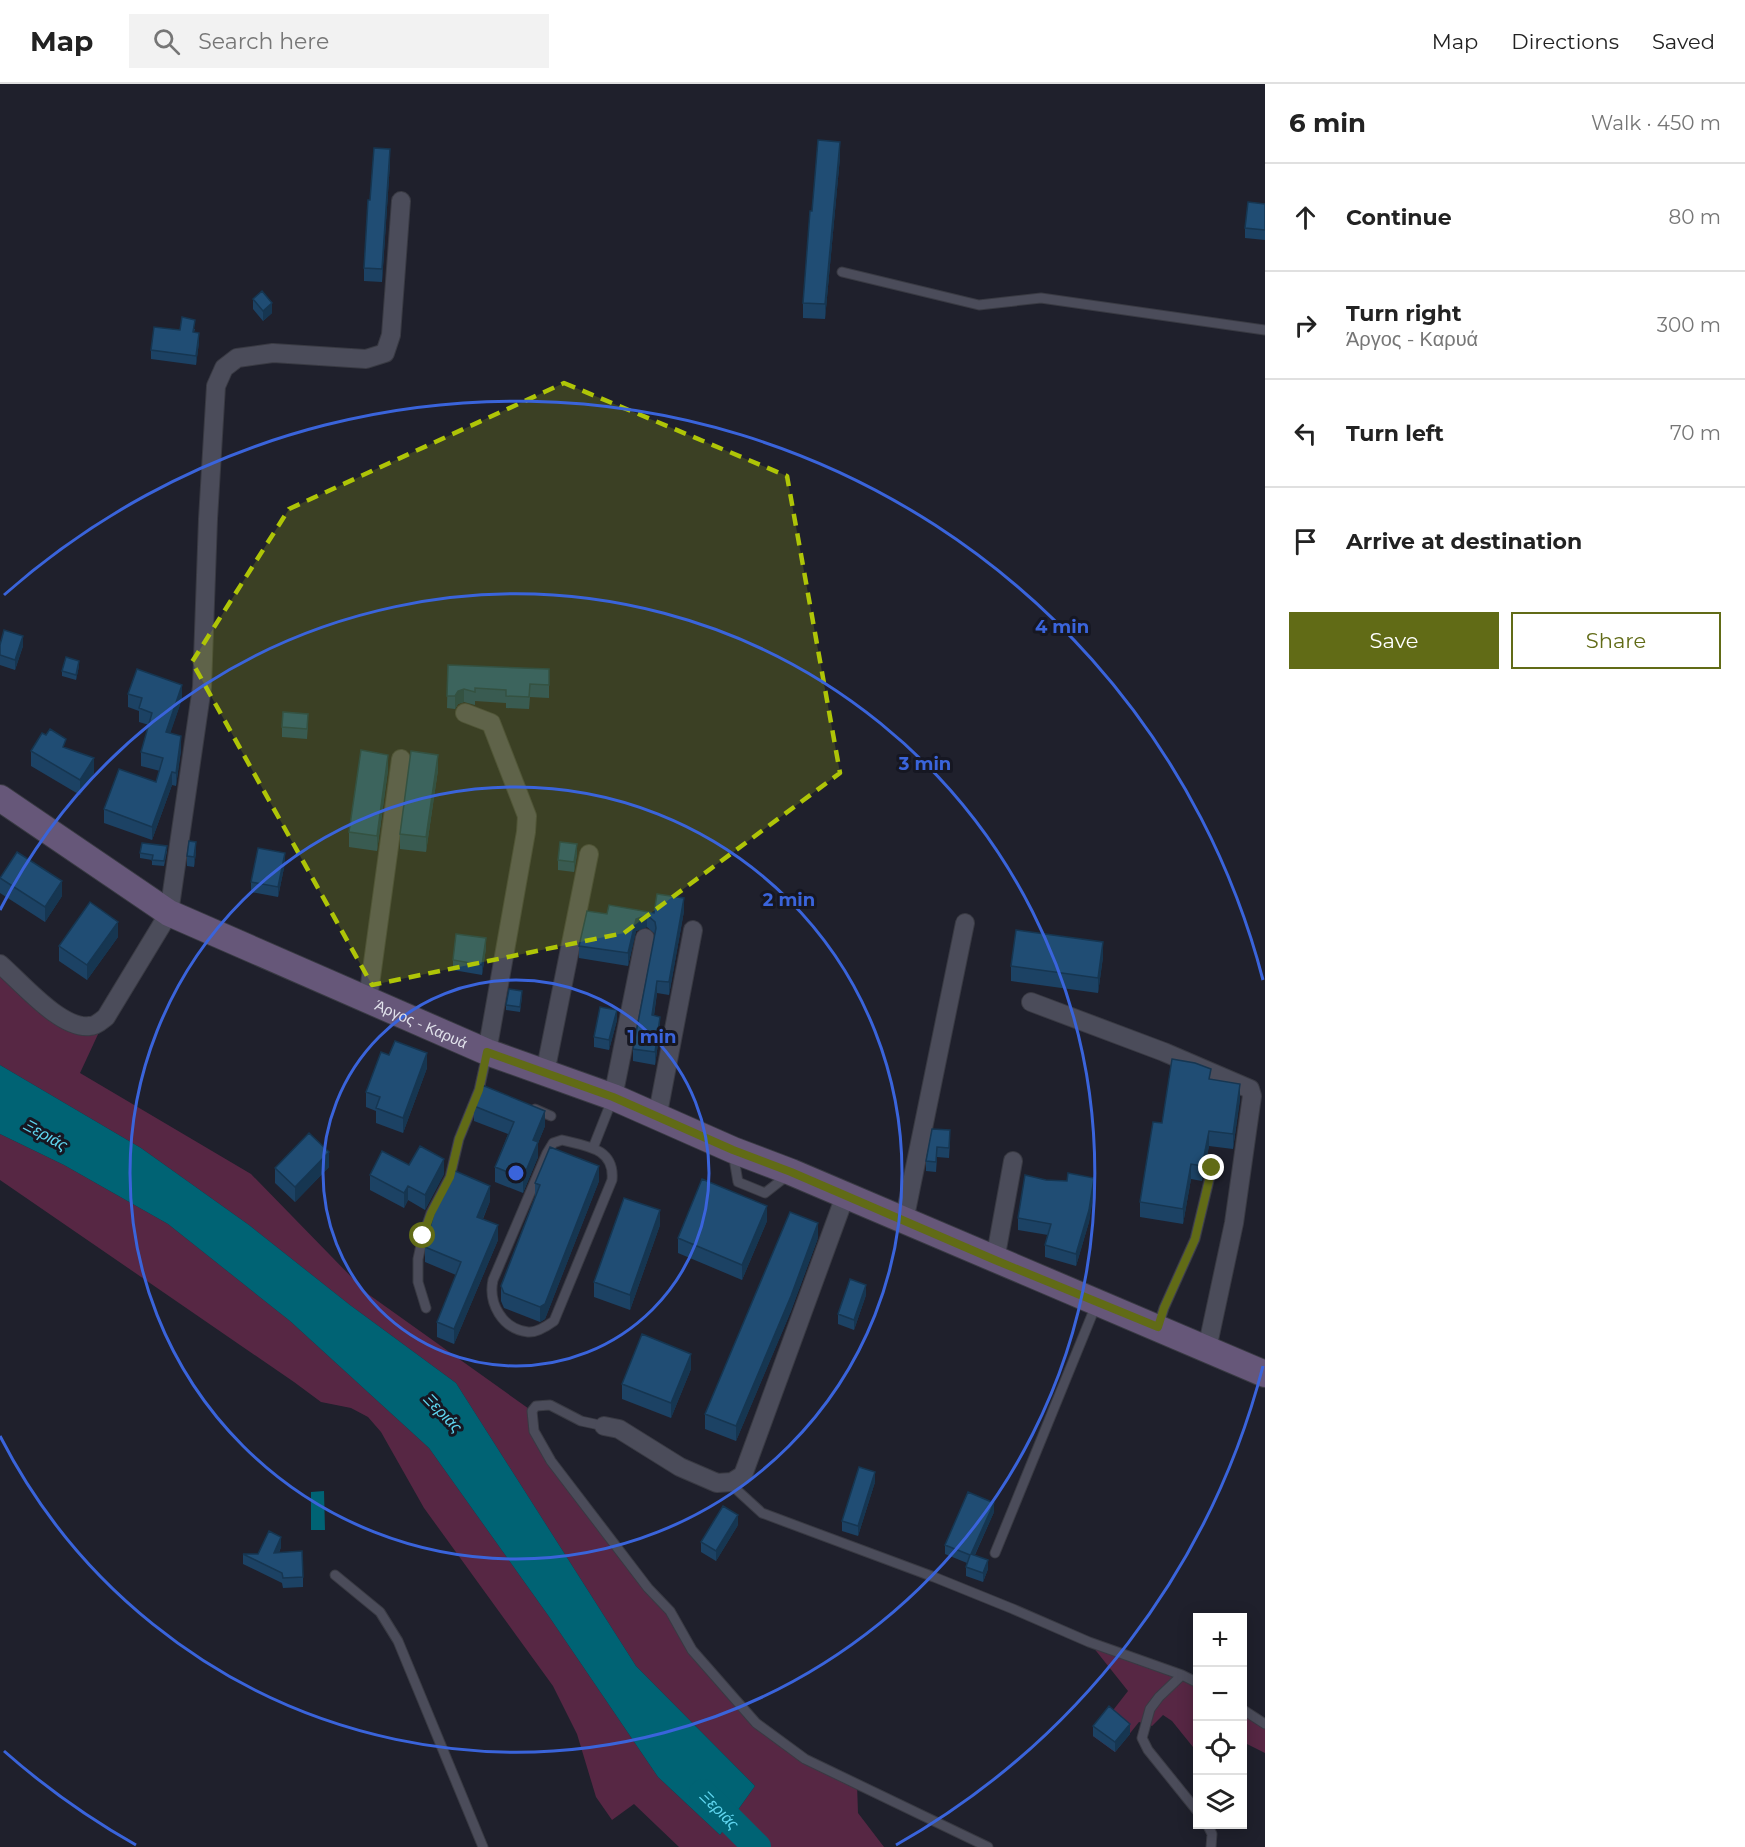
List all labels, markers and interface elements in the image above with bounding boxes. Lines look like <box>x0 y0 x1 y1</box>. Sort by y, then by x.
search box <box>129 14 549 68</box>
text: Map <box>30 24 93 58</box>
icon: search <box>150 25 183 58</box>
text: Search here <box>198 28 329 55</box>
text: Map <box>1432 29 1478 54</box>
text: Directions <box>1511 29 1619 54</box>
text: Saved <box>1652 29 1715 54</box>
text: 6 min <box>1289 107 1366 139</box>
text: Walk · 450 m <box>1591 111 1721 135</box>
icon: ahead <box>1289 201 1322 234</box>
text: Continue <box>1346 204 1452 231</box>
text: 80 m <box>1669 205 1721 229</box>
text: Turn right <box>1346 300 1461 327</box>
icon: right <box>1289 309 1322 342</box>
text: 300 m <box>1657 313 1721 337</box>
text: Άργος - Καρυά <box>1346 327 1478 351</box>
icon: left <box>1289 417 1322 450</box>
text: Turn left <box>1346 420 1444 447</box>
text: 70 m <box>1670 421 1721 445</box>
icon: arrive <box>1289 525 1322 558</box>
text: Arrive at destination <box>1346 528 1582 555</box>
button: Save <box>1289 612 1499 669</box>
button: Share <box>1511 612 1721 669</box>
text: 4 min <box>1035 616 1089 638</box>
text: 3 min <box>898 753 951 775</box>
text: 2 min <box>763 889 815 911</box>
street label: Άργος - Καρυά <box>372 995 471 1052</box>
text: 1 min <box>628 1026 676 1048</box>
water label: Ξεριάς <box>20 1115 71 1155</box>
route end <box>1198 1154 1224 1180</box>
centre of rings <box>506 1163 526 1183</box>
route start <box>409 1222 435 1248</box>
water label: Ξεριάς <box>419 1389 466 1437</box>
map controls <box>1193 1613 1247 1829</box>
button: + <box>1193 1613 1247 1667</box>
button: − <box>1193 1667 1247 1721</box>
button: locate <box>1193 1721 1247 1775</box>
button: layers <box>1193 1775 1247 1829</box>
water label: Ξεριάς <box>696 1786 743 1833</box>

